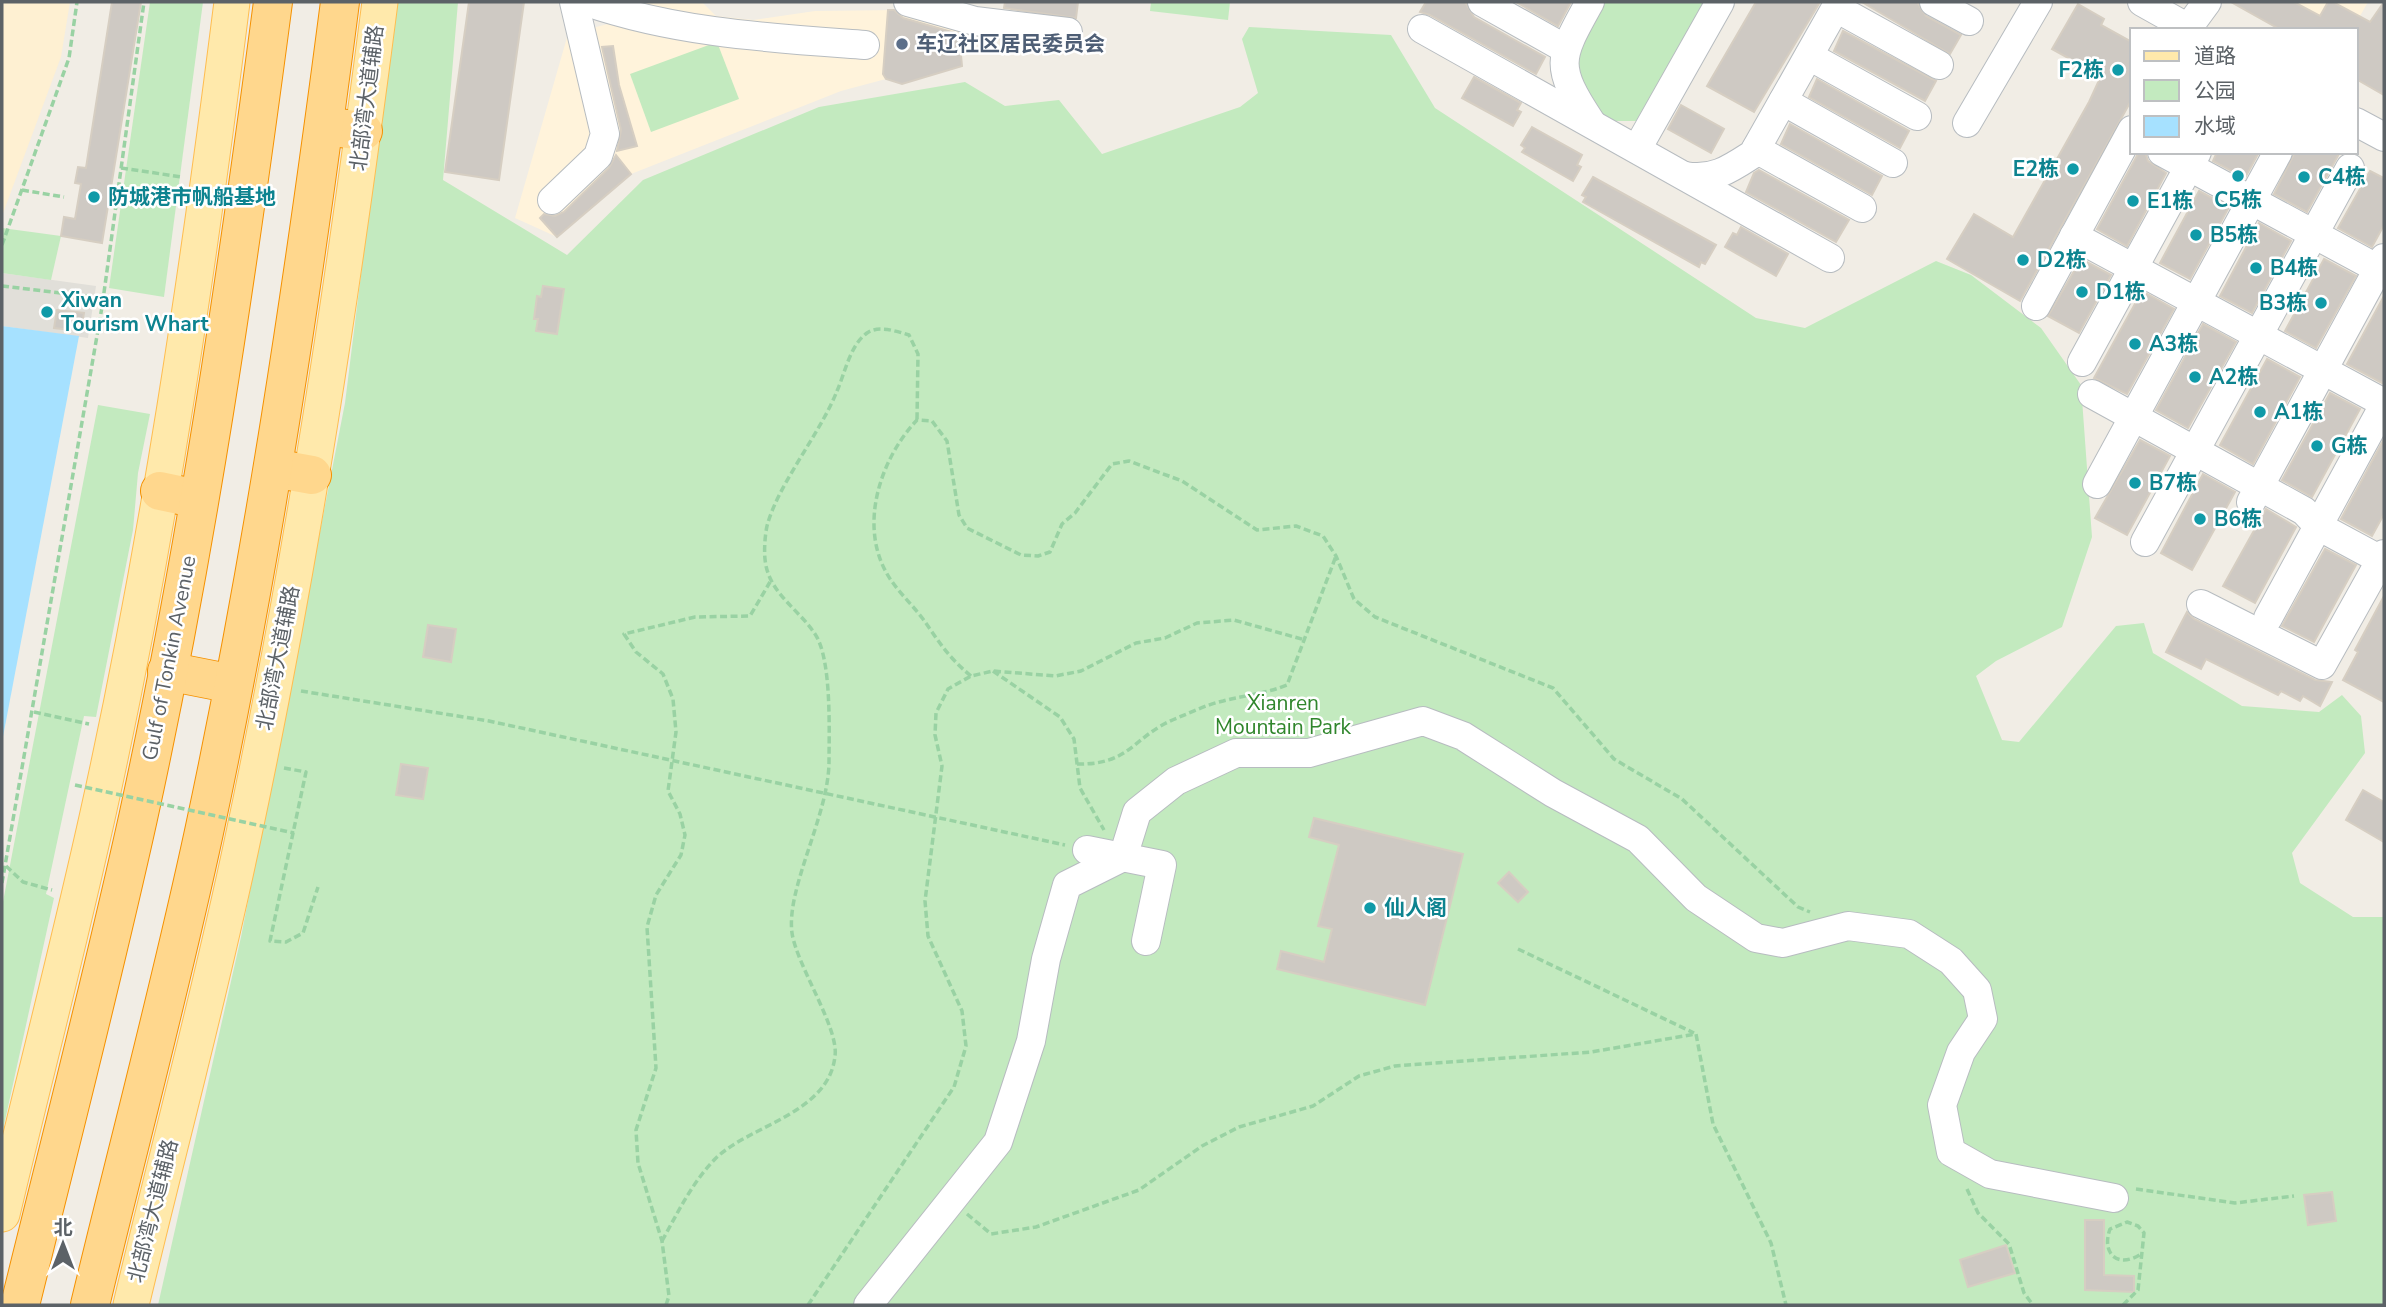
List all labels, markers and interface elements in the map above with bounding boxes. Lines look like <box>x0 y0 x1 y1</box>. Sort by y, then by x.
street label: 北部湾大道辅路 <box>344 23 390 173</box>
legend <box>2130 28 2358 154</box>
place label: 车辽社区居民委员会 <box>916 30 1105 58</box>
marker: 车辽社区居民委员会 <box>894 36 910 52</box>
text: 道路 <box>2194 42 2236 70</box>
place label: F2栋 <box>2059 56 2104 84</box>
marker: F2栋 <box>2110 62 2126 78</box>
text: 公园 <box>2194 77 2236 105</box>
text: 水域 <box>2194 112 2236 140</box>
place label: E2栋 <box>2013 155 2059 183</box>
marker: E2栋 <box>2065 161 2081 177</box>
place label: C4栋 <box>2318 163 2366 191</box>
marker: C5栋 <box>2230 168 2246 184</box>
marker: C4栋 <box>2296 169 2312 185</box>
place label: 防城港市帆船基地 <box>108 183 276 211</box>
place label: C5栋 <box>2214 186 2262 214</box>
place label: E1栋 <box>2147 187 2193 215</box>
marker: 防城港市帆船基地 <box>86 189 102 205</box>
marker: E1栋 <box>2125 193 2141 209</box>
place label: B5栋 <box>2210 221 2258 249</box>
marker: B5栋 <box>2188 227 2204 243</box>
place label: D2栋 <box>2037 246 2087 274</box>
marker: D2栋 <box>2015 252 2031 268</box>
place label: B4栋 <box>2270 254 2318 282</box>
marker: B4栋 <box>2248 260 2264 276</box>
place label: D1栋 <box>2096 278 2146 306</box>
marker: D1栋 <box>2074 284 2090 300</box>
place label: Xiwan Tourism Whart <box>60 286 210 338</box>
place label: B3栋 <box>2259 289 2307 317</box>
marker: B3栋 <box>2313 295 2329 311</box>
marker: Xiwan Tourism Whart <box>39 304 55 320</box>
place label: A3栋 <box>2149 330 2198 358</box>
marker: A3栋 <box>2127 336 2143 352</box>
place label: A2栋 <box>2209 363 2258 391</box>
marker: A2栋 <box>2187 369 2203 385</box>
place label: A1栋 <box>2274 398 2323 426</box>
marker: A1栋 <box>2252 404 2268 420</box>
place label: G栋 <box>2331 432 2367 460</box>
marker: G栋 <box>2309 438 2325 454</box>
place label: B7栋 <box>2149 469 2197 497</box>
marker: B7栋 <box>2127 475 2143 491</box>
place label: B6栋 <box>2214 505 2262 533</box>
marker: B6栋 <box>2192 511 2208 527</box>
street label: Gulf of Tonkin Avenue <box>135 553 203 763</box>
street label: 北部湾大道辅路 <box>250 583 306 733</box>
park label: Xianren Mountain Park <box>1215 689 1351 741</box>
place label: 仙人阁 <box>1384 894 1447 922</box>
marker: 仙人阁 <box>1362 900 1378 916</box>
street label: 北部湾大道辅路 <box>122 1136 184 1286</box>
north arrow <box>28 1209 98 1279</box>
text: 北 <box>53 1215 73 1241</box>

